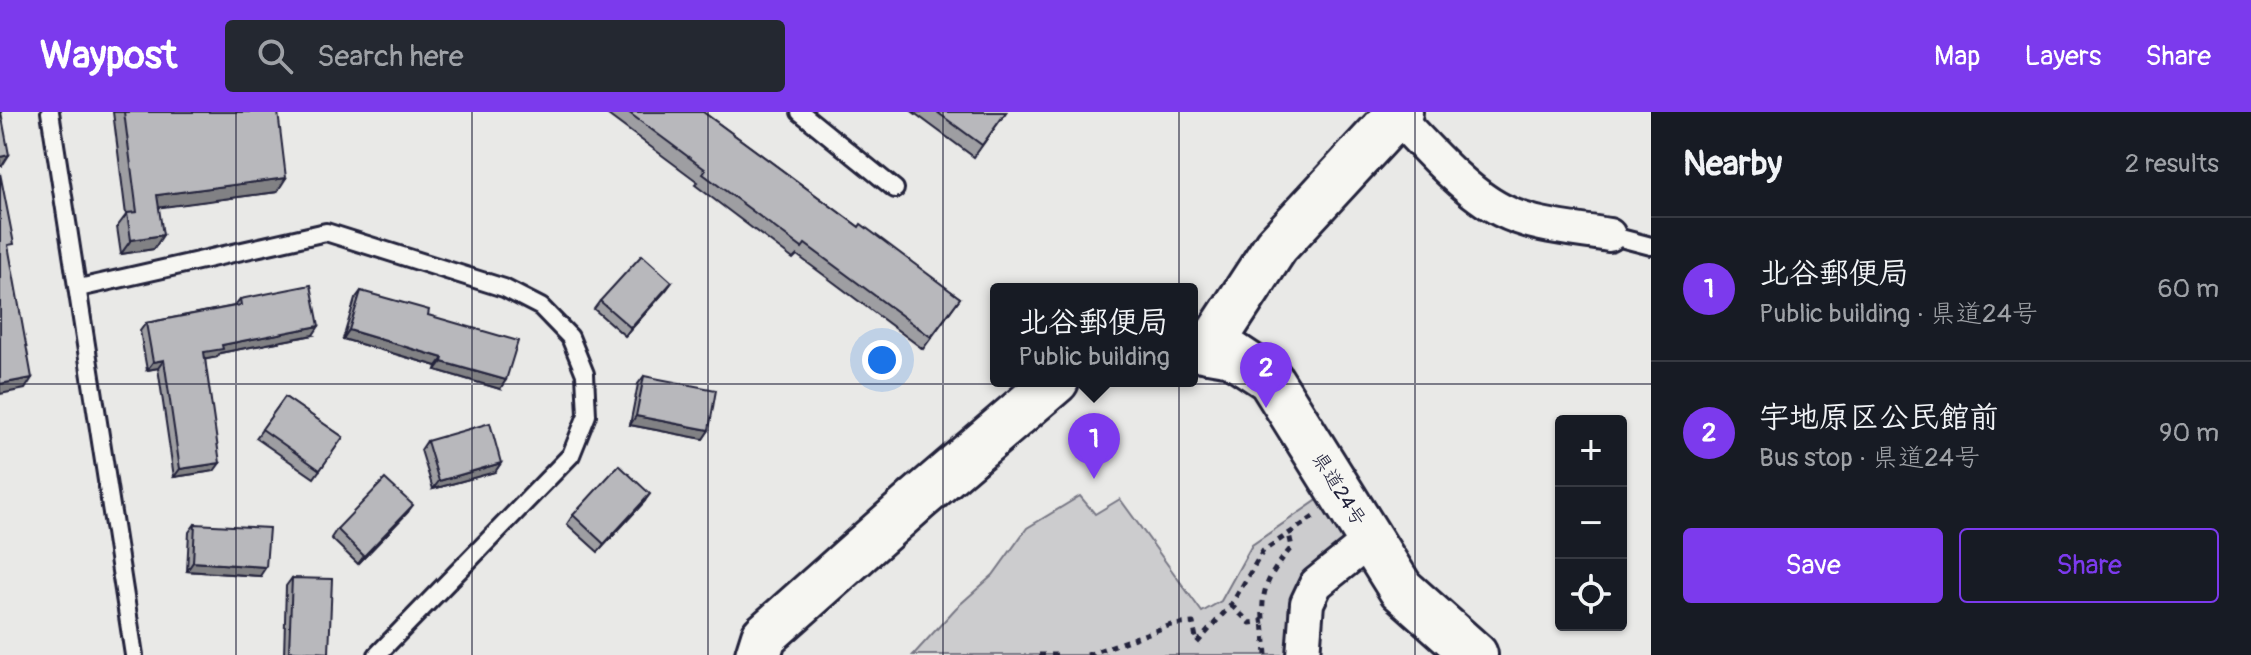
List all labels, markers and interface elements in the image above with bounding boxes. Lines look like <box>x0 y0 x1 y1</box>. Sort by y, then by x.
search box <box>225 20 785 92</box>
text: Waypost <box>40 32 177 80</box>
icon: search <box>253 34 297 78</box>
text: Search here <box>317 38 464 75</box>
text: Map <box>1934 39 1980 74</box>
text: Layers <box>2024 39 2101 74</box>
text: Share <box>2145 39 2211 74</box>
text: Nearby <box>1683 143 1782 186</box>
text: 2 results <box>2125 148 2219 180</box>
text: 北谷郵便局 <box>1759 255 1909 292</box>
text: 1 <box>1704 273 1714 305</box>
text: 60 m <box>2157 273 2219 305</box>
popup <box>990 283 1198 387</box>
text: Public building · 県道24号 <box>1759 298 2038 330</box>
text: 北谷郵便局 <box>1018 304 1168 341</box>
your location <box>862 340 902 380</box>
text: Public building <box>1018 341 1170 373</box>
pin: 2 <box>1240 342 1292 408</box>
text: 宇地原区公民館前 <box>1759 399 1999 436</box>
pin: 1 <box>1068 413 1120 479</box>
map controls <box>1555 415 1627 631</box>
button: + <box>1555 415 1627 487</box>
text: 2 <box>1702 417 1716 449</box>
text: 90 m <box>2159 417 2219 449</box>
text: Bus stop · 県道24号 <box>1759 442 1980 474</box>
street label: 県道24号 <box>1306 447 1372 531</box>
button: − <box>1555 487 1627 559</box>
button: Save <box>1683 528 1943 603</box>
button: Share <box>1959 528 2219 603</box>
button: locate <box>1555 559 1627 631</box>

